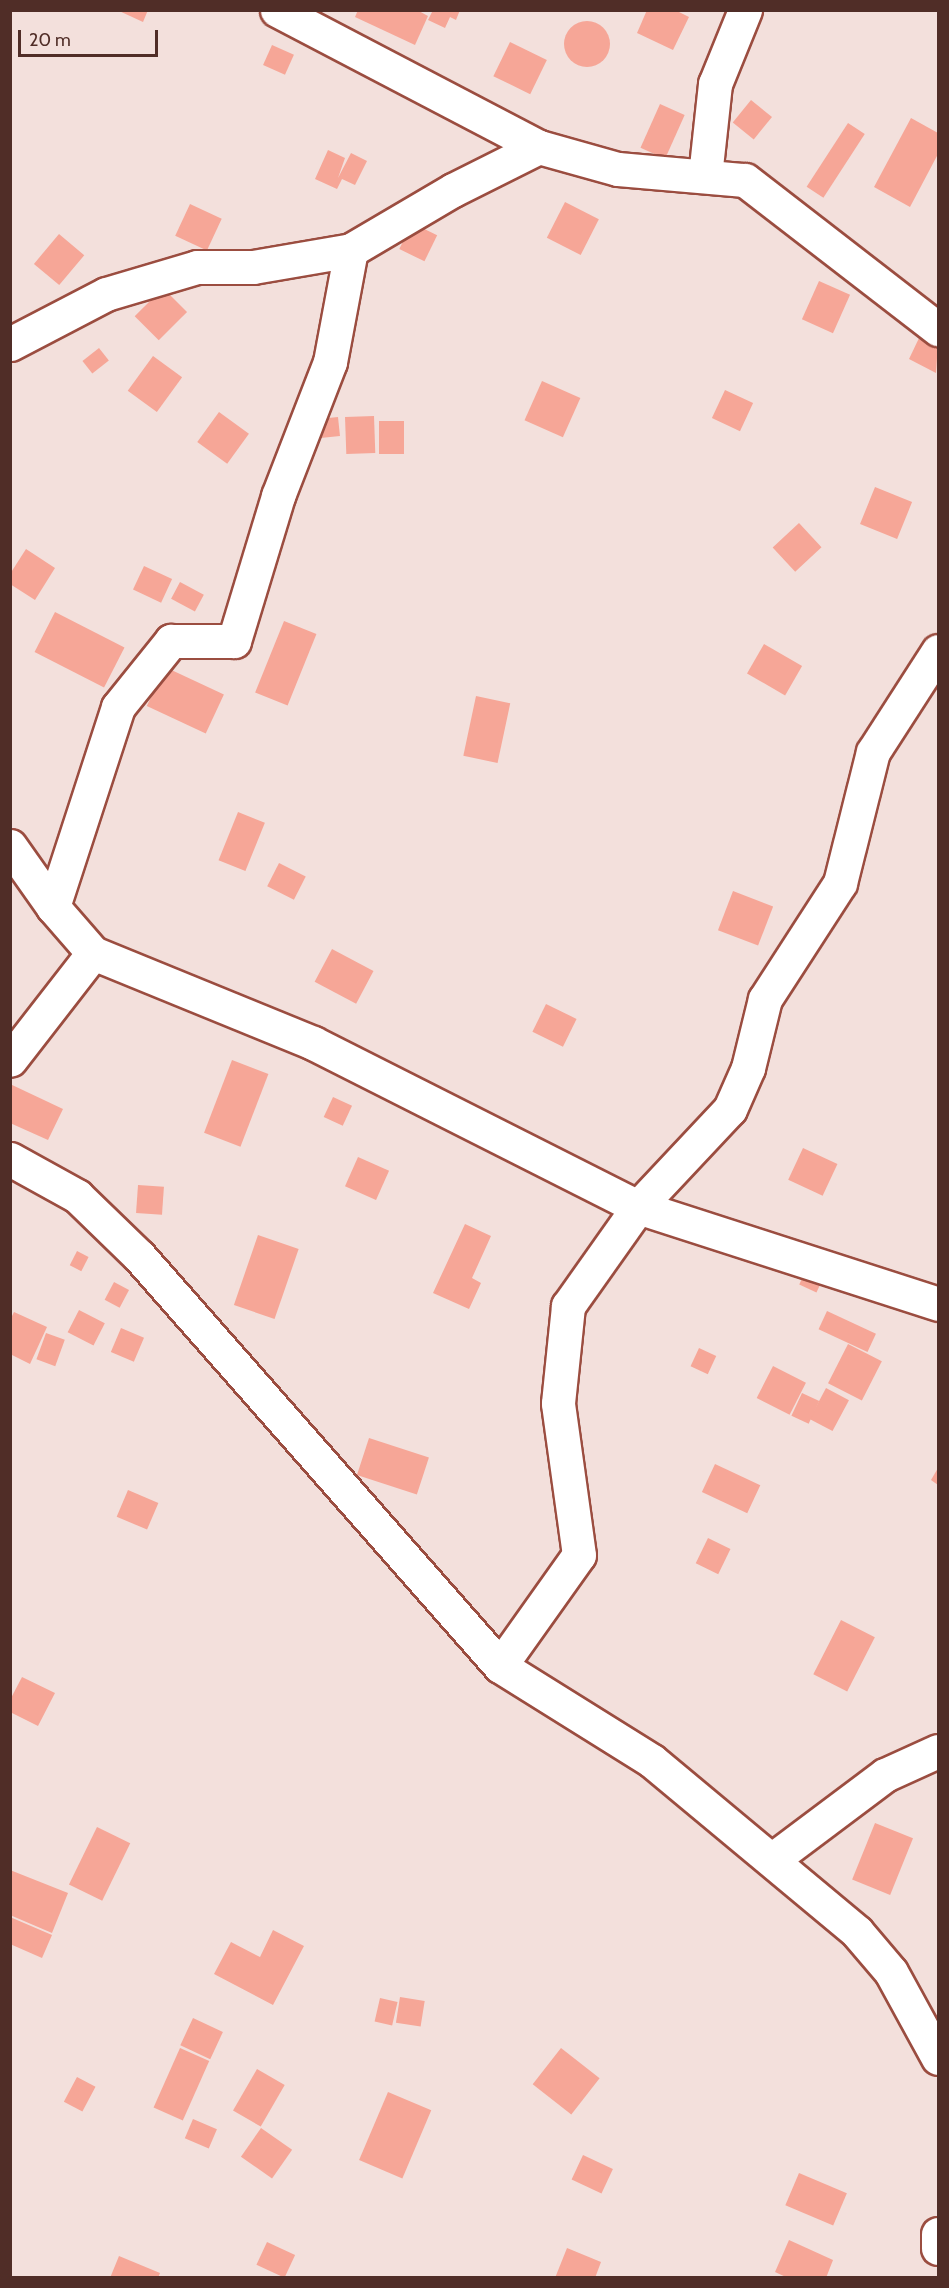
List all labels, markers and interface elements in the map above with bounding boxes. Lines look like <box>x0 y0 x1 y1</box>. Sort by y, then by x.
scale bar <box>21 18 160 56</box>
text: 20 m <box>29 29 71 51</box>

